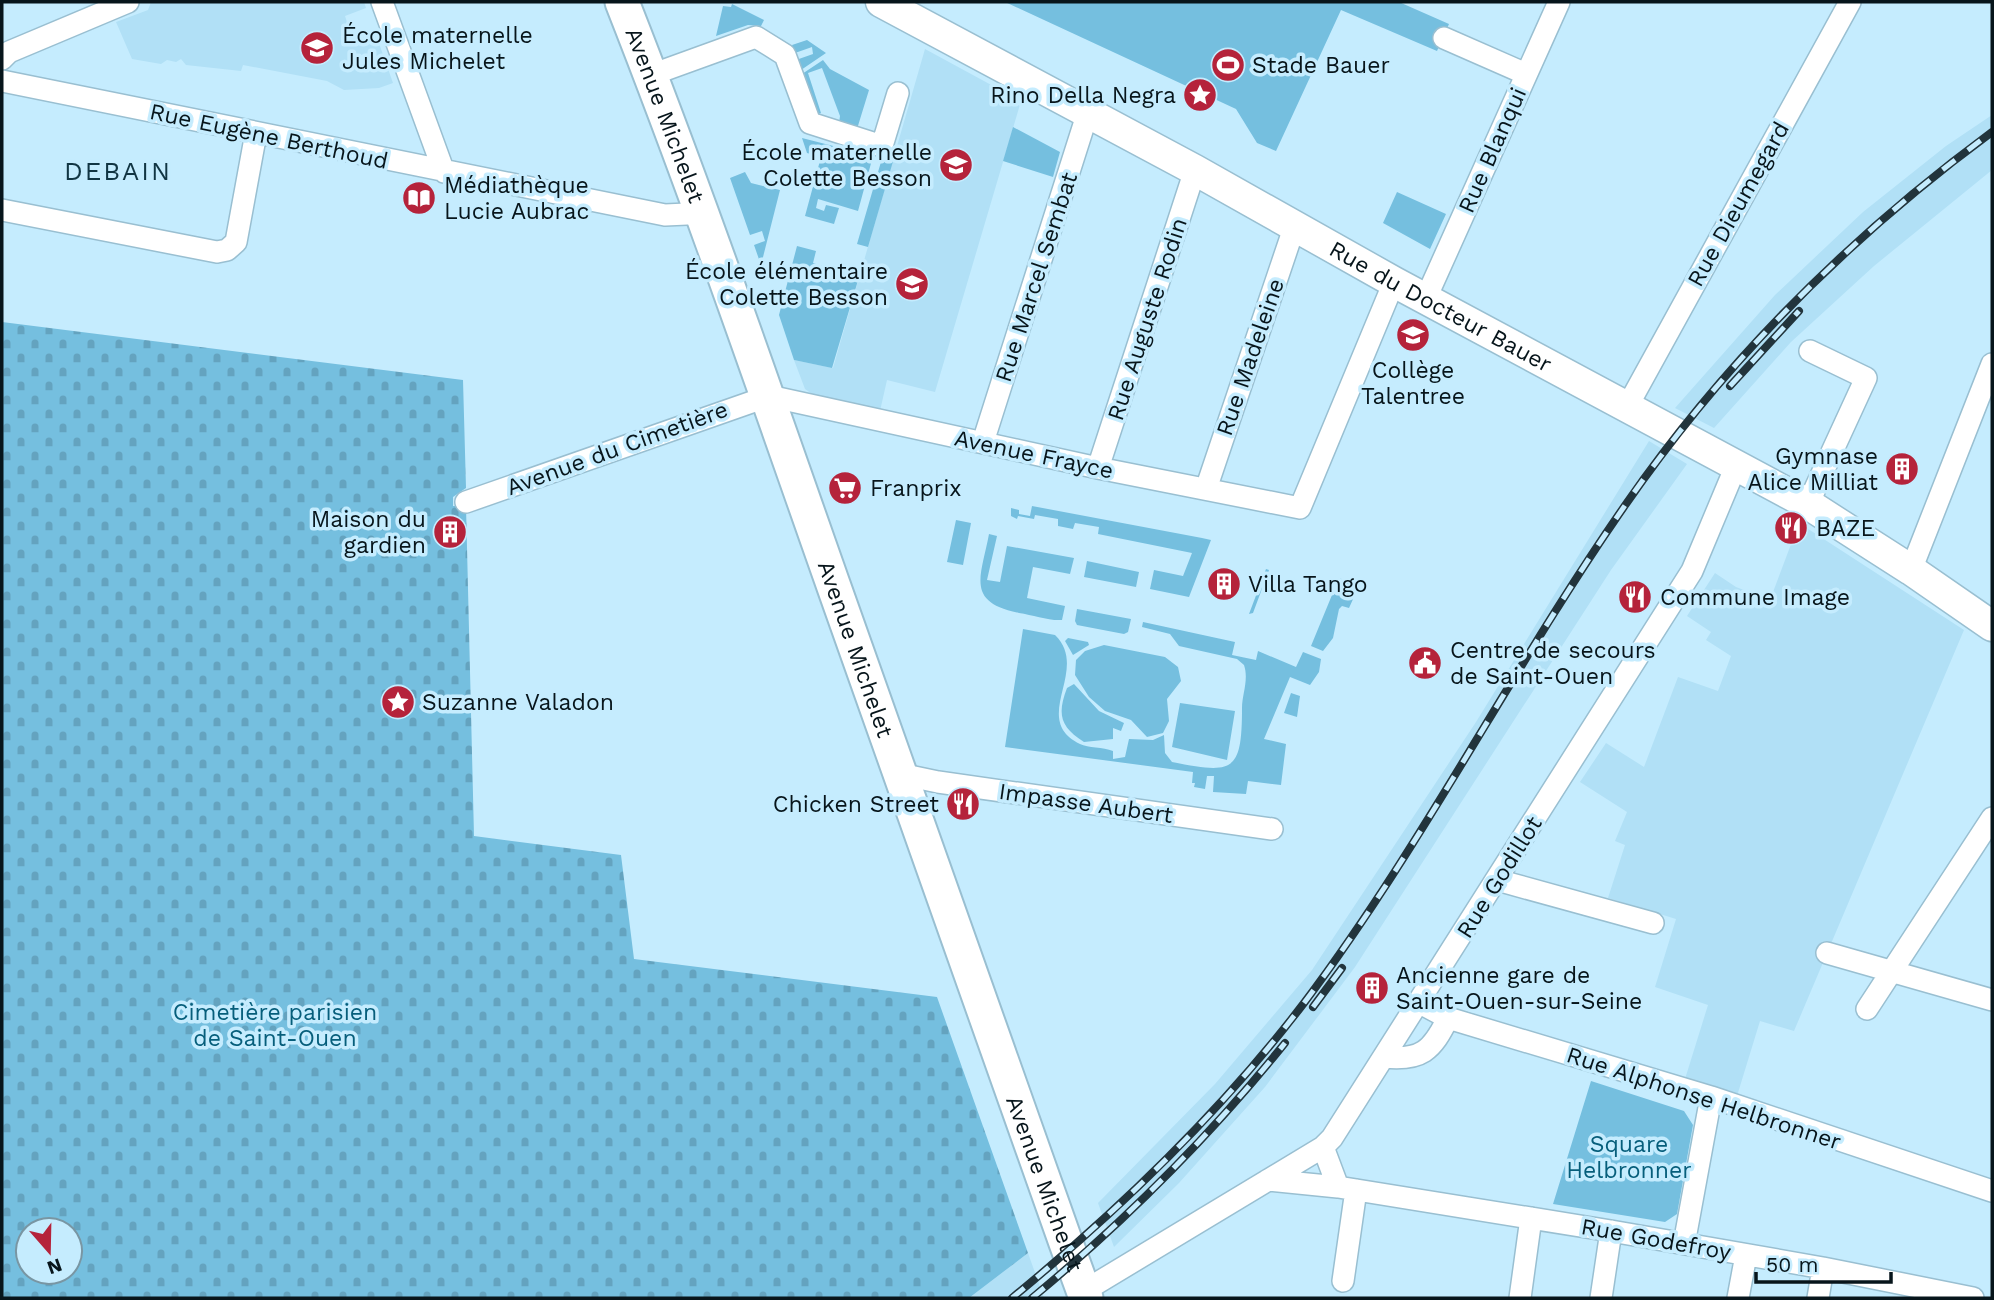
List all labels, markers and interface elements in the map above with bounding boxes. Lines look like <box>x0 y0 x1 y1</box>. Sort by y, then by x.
place label: École maternelle Jules Michelet <box>342 22 533 75</box>
street label: Avenue Michelet <box>619 24 710 207</box>
school or university icon: École maternelle Jules Michelet <box>298 29 336 67</box>
sports icon: Stade Bauer <box>1209 46 1247 84</box>
place label: Stade Bauer <box>1252 52 1390 79</box>
place icon: Rino Della Negra <box>1181 76 1219 114</box>
place label: Rino Della Negra <box>990 82 1176 109</box>
street label: Rue Blanqui <box>1453 83 1532 217</box>
street label: Rue Eugène Berthoud <box>147 98 391 175</box>
street label: Rue Dieumegard <box>1682 117 1795 291</box>
place label: École maternelle Colette Besson <box>741 139 932 192</box>
school or university icon: École maternelle Colette Besson <box>937 146 975 184</box>
district label: DEBAIN <box>64 156 172 186</box>
street label: Rue Marcel Sembat <box>990 169 1083 385</box>
place label: Médiathèque Lucie Aubrac <box>444 172 589 225</box>
library icon: Médiathèque Lucie Aubrac <box>400 179 438 217</box>
street label: Rue Auguste Rodin <box>1102 214 1193 424</box>
street label: Rue du Docteur Bauer <box>1324 235 1556 378</box>
place label: École élémentaire Colette Besson <box>685 258 888 311</box>
school or university icon: École élémentaire Colette Besson <box>893 265 931 303</box>
street label: Rue Madeleine <box>1211 275 1290 439</box>
school or university icon: Collège Talentree <box>1394 316 1432 354</box>
place label: Collège Talentree <box>1361 357 1465 410</box>
street label: Avenue du Cimetière <box>503 396 732 501</box>
street label: Avenue Frayce <box>952 424 1116 485</box>
place label: Gymnase Alice Milliat <box>1748 443 1878 496</box>
building icon: Gymnase Alice Milliat <box>1883 450 1921 488</box>
supermarket icon: Franprix <box>826 469 864 507</box>
place label: Franprix <box>870 475 962 502</box>
place label: Maison du gardien <box>311 506 426 559</box>
restaurant icon: BAZE <box>1772 509 1810 547</box>
building icon: Maison du gardien <box>431 513 469 551</box>
place label: BAZE <box>1816 515 1875 542</box>
street label: Avenue Michelet <box>812 557 899 742</box>
building icon: Villa Tango <box>1205 565 1243 603</box>
place label: Villa Tango <box>1248 571 1368 598</box>
restaurant icon: Commune Image <box>1616 578 1654 616</box>
place label: Commune Image <box>1660 584 1850 611</box>
place label: Centre de secours de Saint-Ouen <box>1450 637 1656 690</box>
public building icon: Centre de secours de Saint-Ouen <box>1406 644 1444 682</box>
place icon: Suzanne Valadon <box>379 683 417 721</box>
place label: Suzanne Valadon <box>422 689 614 716</box>
street label: Impasse Aubert <box>997 778 1175 829</box>
restaurant icon: Chicken Street <box>944 785 982 823</box>
place label: Chicken Street <box>773 791 939 818</box>
street label: Rue Godillot <box>1451 811 1548 943</box>
place label: Ancienne gare de Saint-Ouen-sur-Seine <box>1396 962 1642 1015</box>
building icon: Ancienne gare de Saint-Ouen-sur-Seine <box>1353 969 1391 1007</box>
park label: Cimetière parisien de Saint-Ouen <box>173 999 377 1052</box>
street label: Rue Alphonse Helbronner <box>1563 1041 1844 1156</box>
street label: Avenue Michelet <box>1000 1092 1088 1276</box>
park label: Square Helbronner <box>1566 1131 1692 1184</box>
street label: Rue Godefroy <box>1579 1213 1733 1266</box>
north arrow <box>14 1216 84 1286</box>
scale bar <box>1756 1240 1891 1284</box>
text: 50 m <box>1766 1252 1818 1277</box>
text: N <box>44 1253 65 1280</box>

